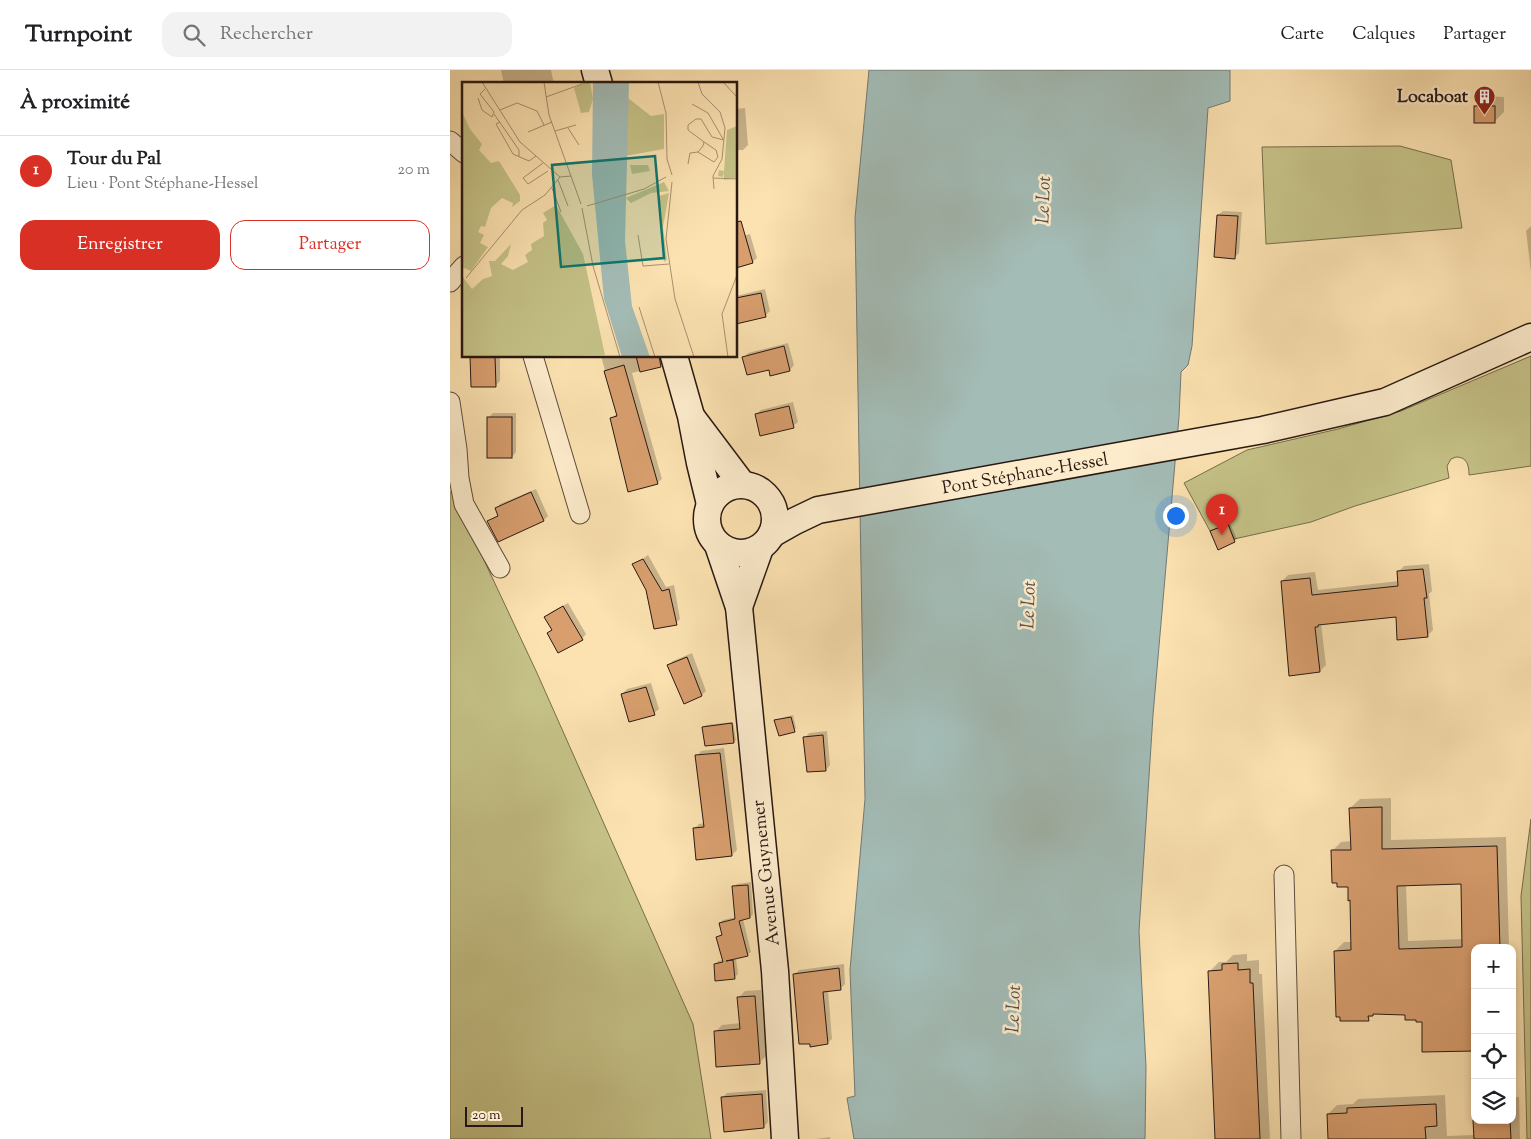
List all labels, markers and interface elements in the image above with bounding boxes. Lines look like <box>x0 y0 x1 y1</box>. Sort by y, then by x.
search box <box>162 12 512 57</box>
text: Turnpoint <box>25 18 132 52</box>
icon: search <box>180 21 208 49</box>
text: Rechercher <box>220 21 313 48</box>
text: Carte <box>1281 22 1324 48</box>
text: Calques <box>1352 22 1415 48</box>
text: Partager <box>1443 22 1506 48</box>
inset map <box>462 82 738 358</box>
building icon: Locaboat <box>1472 84 1496 115</box>
place label: Locaboat <box>1397 85 1469 111</box>
text: À proximité <box>20 88 130 118</box>
text: Tour du Pal <box>67 146 161 173</box>
text: 1 <box>33 159 39 182</box>
text: 20 m <box>397 159 430 182</box>
text: Lieu · Pont Stéphane-Hessel <box>67 173 259 196</box>
water label: Le Lot <box>1030 175 1059 225</box>
button: Enregistrer <box>20 220 220 270</box>
button: Partager <box>230 220 430 270</box>
street label: Pont Stéphane-Hessel <box>940 448 1111 502</box>
pin: 1 <box>1206 494 1238 535</box>
your location <box>1163 503 1189 529</box>
water label: Le Lot <box>1015 580 1044 630</box>
street label: Avenue Guynemer <box>746 798 788 947</box>
map controls <box>1471 944 1516 1124</box>
button: + <box>1471 944 1516 989</box>
water label: Le Lot <box>1000 984 1029 1034</box>
button: − <box>1471 989 1516 1034</box>
button: locate <box>1471 1034 1516 1079</box>
button: layers <box>1471 1079 1516 1124</box>
scale bar <box>465 1104 522 1127</box>
text: 20 m <box>472 1106 501 1126</box>

